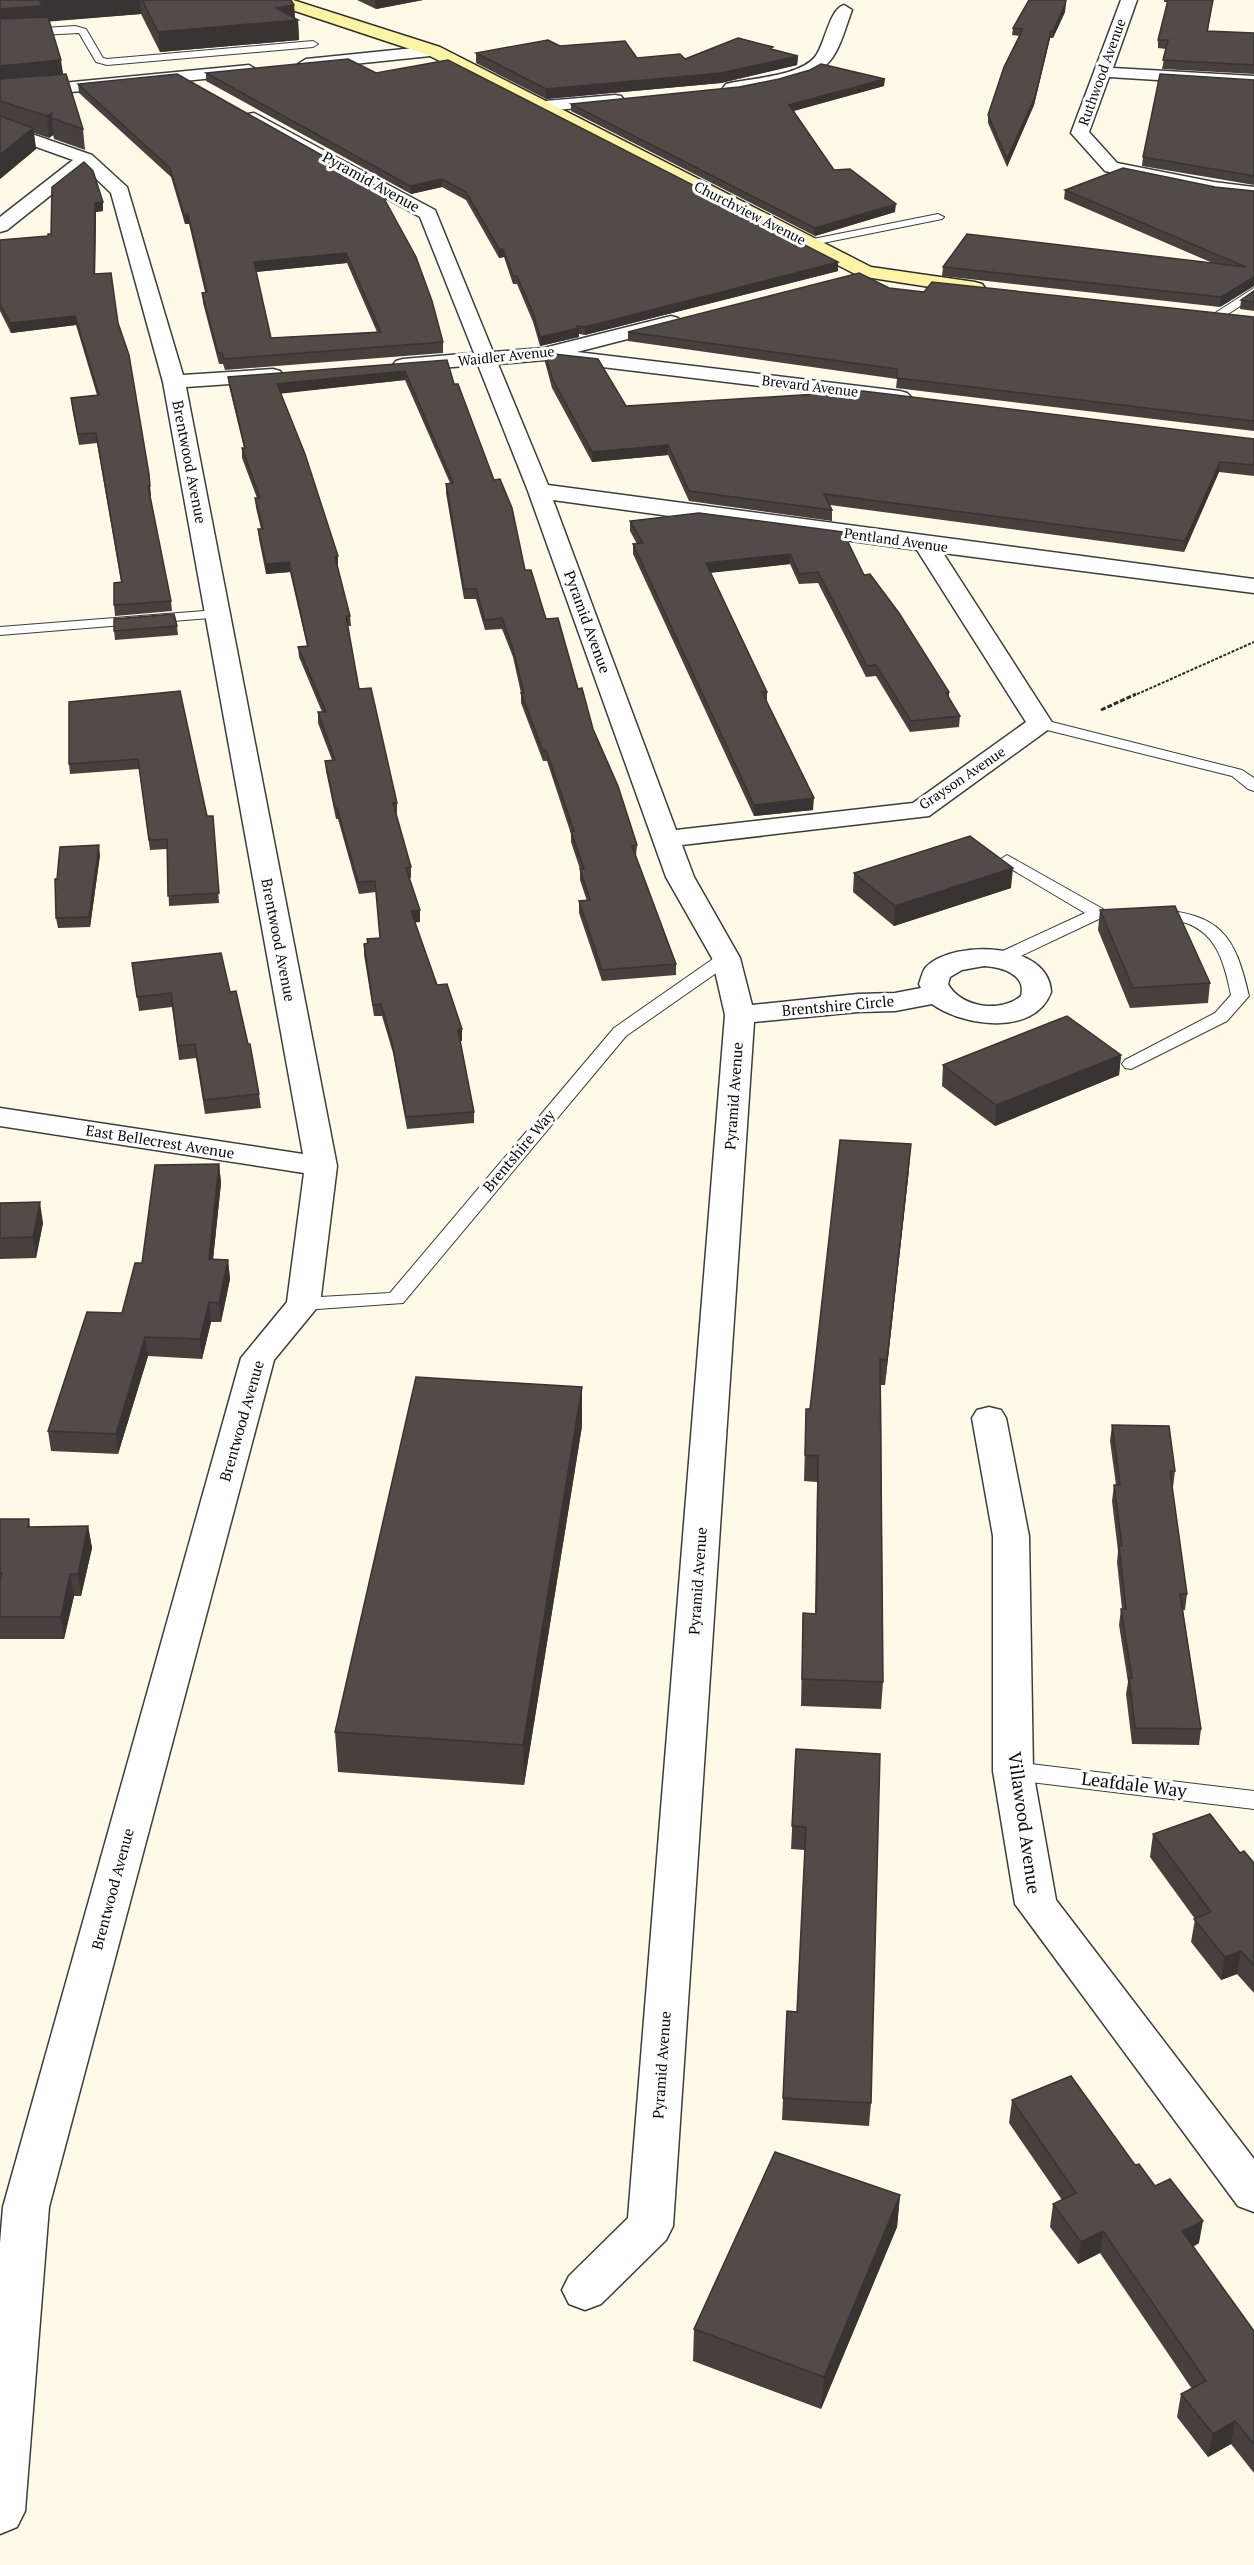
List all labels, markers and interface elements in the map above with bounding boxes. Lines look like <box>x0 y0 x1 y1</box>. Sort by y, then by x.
street label: Ruthwood Avenue <box>1073 16 1130 128</box>
street label: Pyramid Avenue <box>319 146 424 216</box>
street label: Churchview Avenue <box>691 176 809 249</box>
street label: Waidler Avenue <box>457 341 555 370</box>
street label: Brevard Avenue <box>761 370 859 401</box>
street label: Brentwood Avenue <box>168 398 212 525</box>
street label: Pentland Avenue <box>843 523 949 556</box>
street label: Pyramid Avenue <box>560 567 616 676</box>
street label: Grayson Avenue <box>915 742 1009 813</box>
street label: Brentwood Avenue <box>257 876 301 1003</box>
street label: Brentshire Circle <box>781 990 895 1020</box>
street label: Pyramid Avenue <box>719 1041 747 1151</box>
street label: Brentshire Way <box>478 1105 559 1196</box>
street label: East Bellecrest Avenue <box>84 1119 236 1163</box>
street label: Brentwood Avenue <box>214 1358 268 1484</box>
street label: Pyramid Avenue <box>683 1526 711 1636</box>
street label: Villawood Avenue <box>1003 1750 1047 1896</box>
street label: Leafdale Way <box>1080 1766 1189 1802</box>
street label: Brentwood Avenue <box>86 1826 138 1952</box>
street label: Pyramid Avenue <box>647 2010 675 2120</box>

